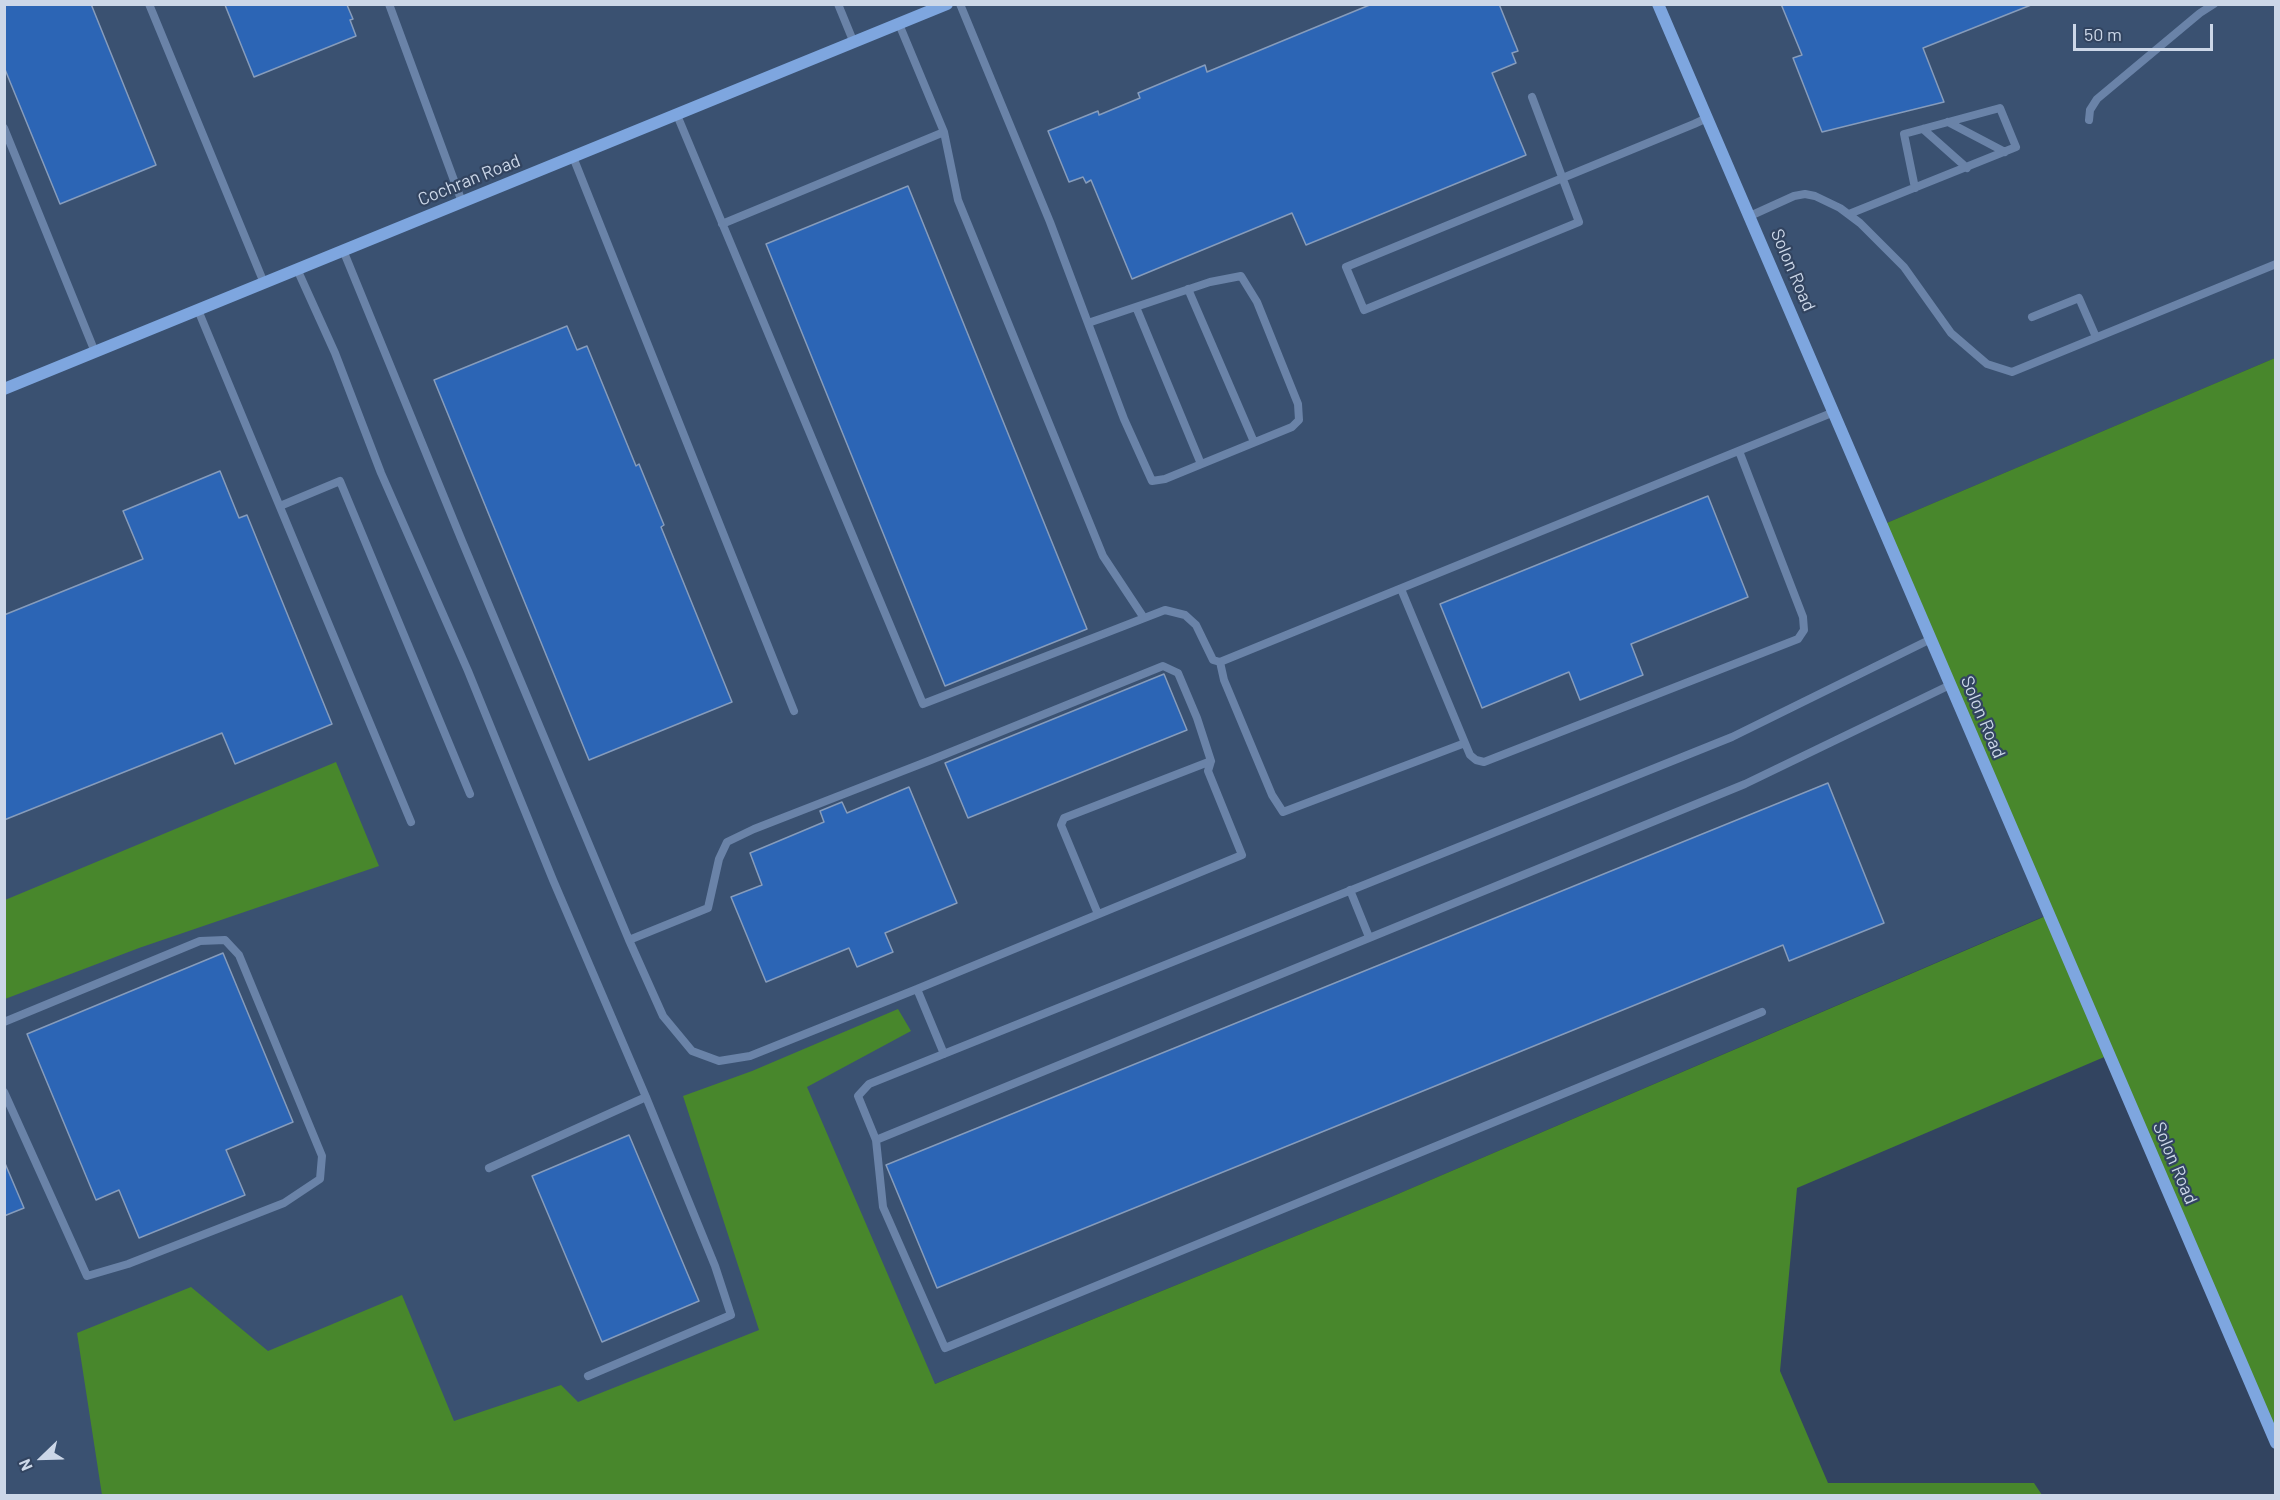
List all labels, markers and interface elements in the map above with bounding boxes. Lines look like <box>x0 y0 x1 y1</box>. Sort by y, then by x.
scale bar <box>2076 12 2216 50</box>
text: 50 m <box>2084 23 2122 45</box>
street label: Cochran Road <box>415 150 523 210</box>
street label: Solon Road <box>1766 226 1820 314</box>
street label: Solon Road <box>1956 673 2010 761</box>
street label: Solon Road <box>2148 1119 2202 1207</box>
north arrow <box>12 1428 72 1488</box>
text: N <box>14 1457 36 1474</box>

